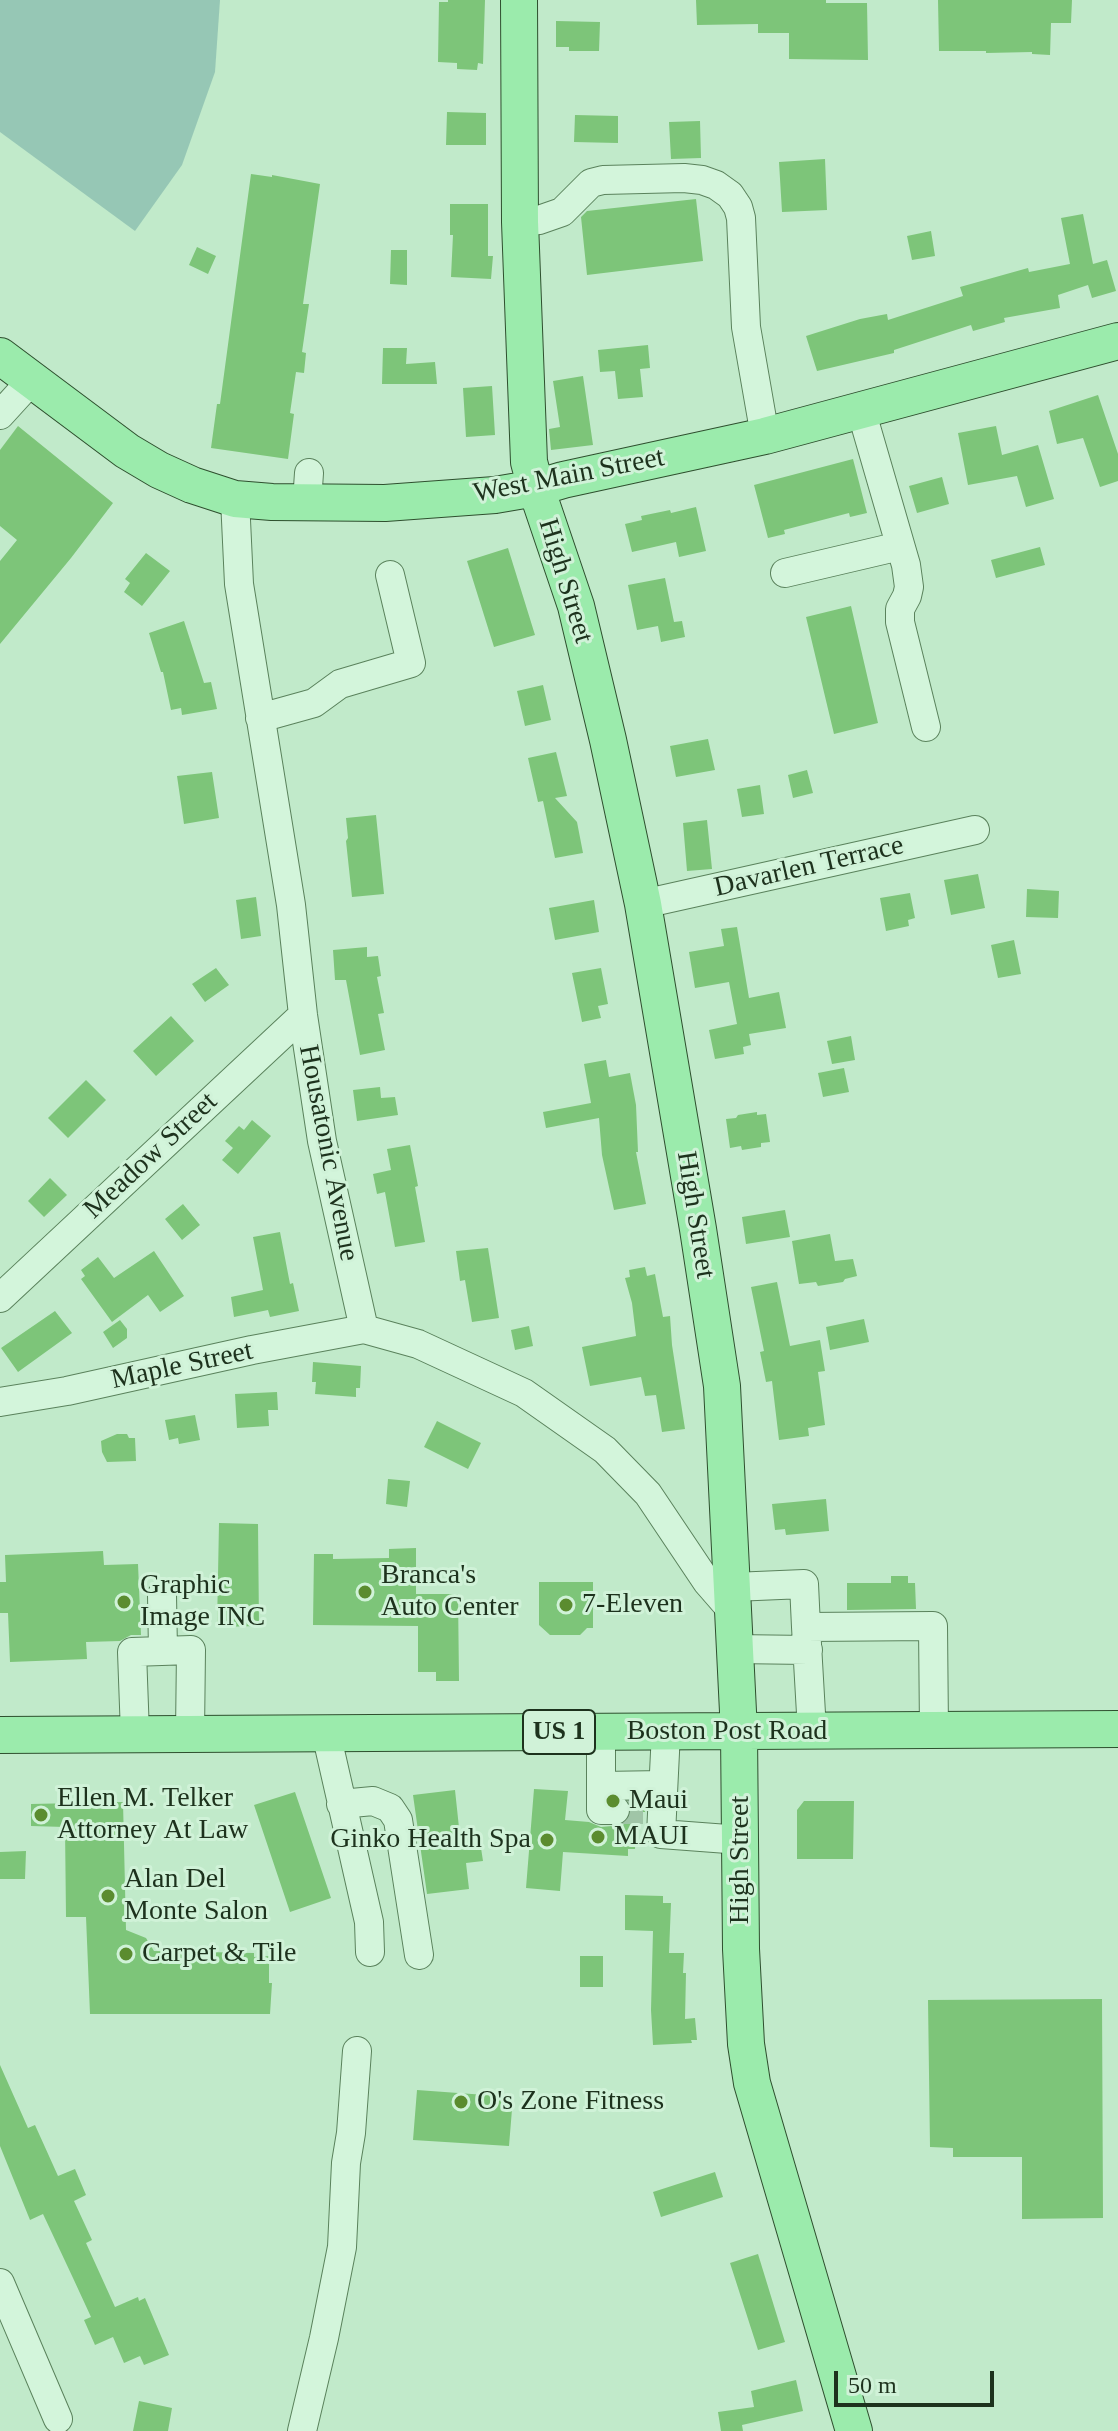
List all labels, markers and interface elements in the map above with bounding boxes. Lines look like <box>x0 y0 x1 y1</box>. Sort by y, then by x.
street label: West Main Street <box>471 441 667 511</box>
street label: High Street <box>530 515 600 647</box>
street label: Davarlen Terrace <box>711 829 907 905</box>
street label: Housatonic Avenue <box>291 1042 365 1264</box>
street label: Meadow Street <box>77 1086 225 1226</box>
street label: High Street <box>668 1149 722 1281</box>
street label: Maple Street <box>108 1335 256 1397</box>
place label: Branca's Auto Center <box>381 1559 519 1625</box>
place label: Graphic Image INC <box>140 1569 265 1635</box>
marker: Branca's Auto Center <box>356 1583 374 1601</box>
place label: 7-Eleven <box>582 1588 683 1622</box>
marker: Graphic Image INC <box>115 1593 133 1611</box>
marker: 7-Eleven <box>557 1596 575 1614</box>
road number: US 1 <box>523 1710 595 1754</box>
street label: Boston Post Road <box>627 1715 827 1749</box>
place label: Ellen M. Telker Attorney At Law <box>57 1782 248 1848</box>
place label: Maui <box>629 1784 688 1818</box>
marker: Maui <box>604 1792 622 1810</box>
street label: High Street <box>724 1796 758 1924</box>
marker: Ellen M. Telker Attorney At Law <box>32 1806 50 1824</box>
place label: MAUI <box>614 1820 689 1854</box>
place label: Ginko Health Spa <box>330 1823 531 1857</box>
marker: MAUI <box>589 1828 607 1846</box>
marker: Ginko Health Spa <box>538 1831 556 1849</box>
place label: Alan Del Monte Salon <box>124 1863 268 1929</box>
marker: Alan Del Monte Salon <box>99 1887 117 1905</box>
place label: Carpet & Tile <box>142 1937 297 1971</box>
marker: Carpet & Tile <box>117 1945 135 1963</box>
place label: O's Zone Fitness <box>477 2085 664 2119</box>
marker: O's Zone Fitness <box>452 2093 470 2111</box>
scale bar <box>838 2355 998 2405</box>
text: 50 m <box>848 2372 897 2398</box>

